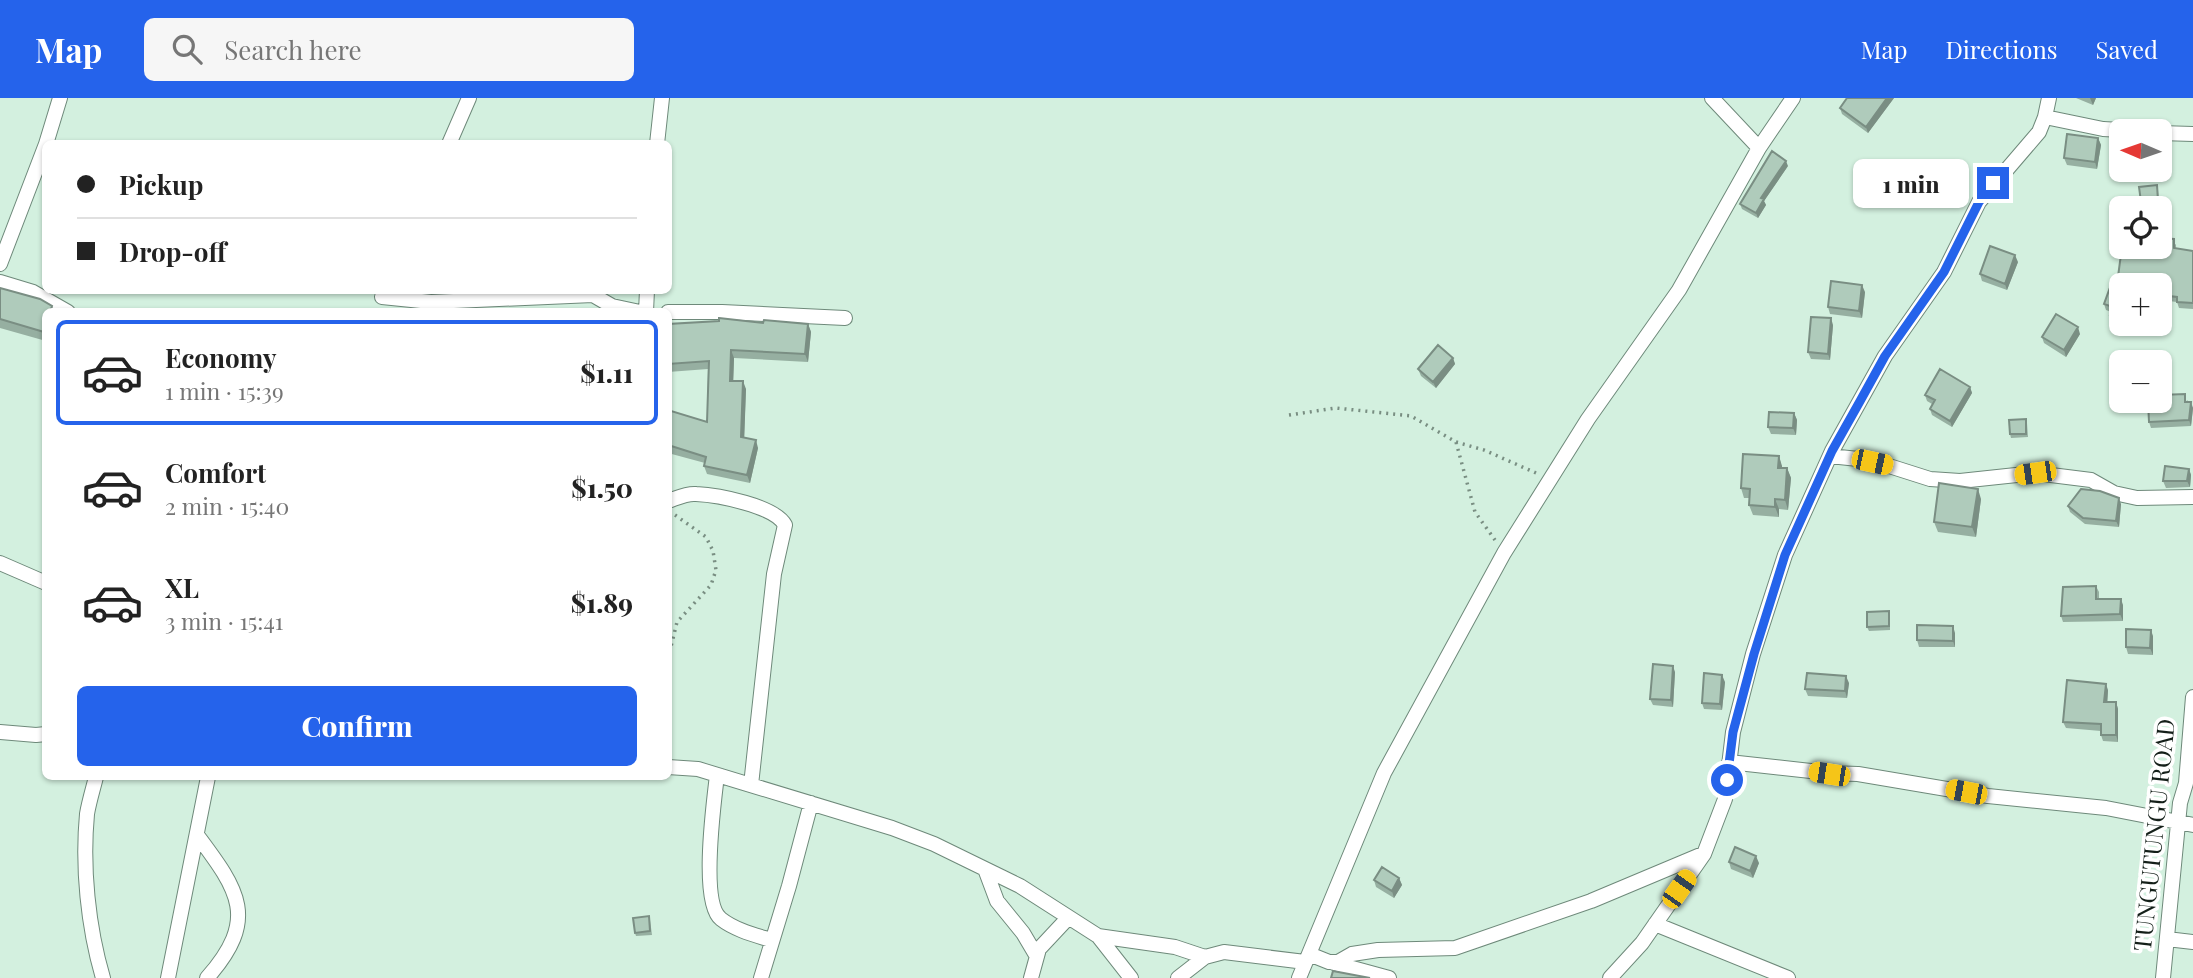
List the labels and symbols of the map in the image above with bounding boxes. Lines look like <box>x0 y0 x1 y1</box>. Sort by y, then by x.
north arrow <box>2109 119 2172 182</box>
callout: 1 min <box>1853 158 1968 208</box>
route end <box>1977 167 2009 199</box>
car <box>1850 447 1895 477</box>
car <box>2013 460 2058 486</box>
street label: TUNGUTUNGU ROAD <box>2125 717 2181 953</box>
car <box>1807 760 1852 788</box>
route start <box>1711 764 1743 796</box>
car <box>1944 778 1989 806</box>
car <box>1659 866 1700 912</box>

